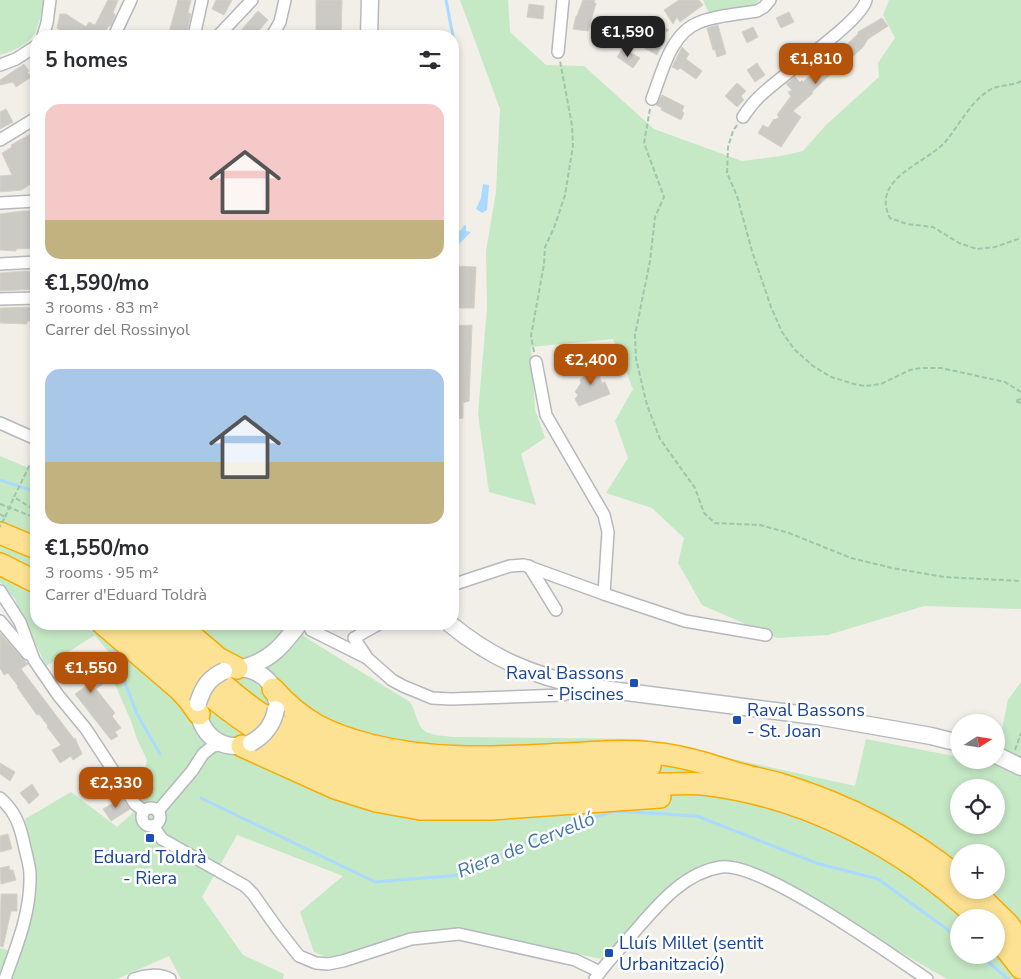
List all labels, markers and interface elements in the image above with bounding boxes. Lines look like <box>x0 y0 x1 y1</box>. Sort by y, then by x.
pin: €1,590 <box>587 15 669 58</box>
text: €1,590 <box>602 21 654 43</box>
pin: €1,810 <box>775 42 857 85</box>
text: 5 homes <box>45 46 128 74</box>
icon: filters <box>416 46 444 74</box>
text: €1,810 <box>790 48 842 70</box>
icon: home <box>200 137 290 227</box>
text: €1,590/mo <box>45 269 149 297</box>
text: 3 rooms · 83 m² <box>45 297 158 319</box>
text: Carrer del Rossinyol <box>45 319 190 341</box>
pin: €2,400 <box>550 344 632 386</box>
text: €2,400 <box>565 349 617 371</box>
icon: home <box>200 402 290 492</box>
text: €1,550/mo <box>45 534 149 562</box>
text: 3 rooms · 95 m² <box>45 562 158 584</box>
text: Carrer d'Eduard Toldrà <box>45 584 207 606</box>
pin: €1,550 <box>50 652 132 694</box>
text: €1,550 <box>65 657 117 679</box>
place label: Raval Bassons - Piscines <box>506 661 624 706</box>
marker: Raval Bassons - Piscines <box>628 677 640 689</box>
place label: Raval Bassons - St. Joan <box>747 698 865 743</box>
marker: Raval Bassons - St. Joan <box>731 714 743 726</box>
north arrow <box>950 714 1005 769</box>
map controls <box>950 714 1005 964</box>
pin: €2,330 <box>75 766 157 809</box>
text: €2,330 <box>90 772 142 794</box>
button: locate <box>950 779 1005 834</box>
water label: Riera de Cervelló <box>453 806 599 884</box>
marker: Eduard Toldrà - Riera <box>144 832 156 844</box>
button: + <box>950 844 1005 899</box>
place label: Eduard Toldrà - Riera <box>93 845 207 890</box>
button: − <box>950 909 1005 964</box>
place label: Lluís Millet (sentit Urbanització) <box>619 931 764 976</box>
marker: Lluís Millet (sentit Urbanització) <box>603 947 615 959</box>

